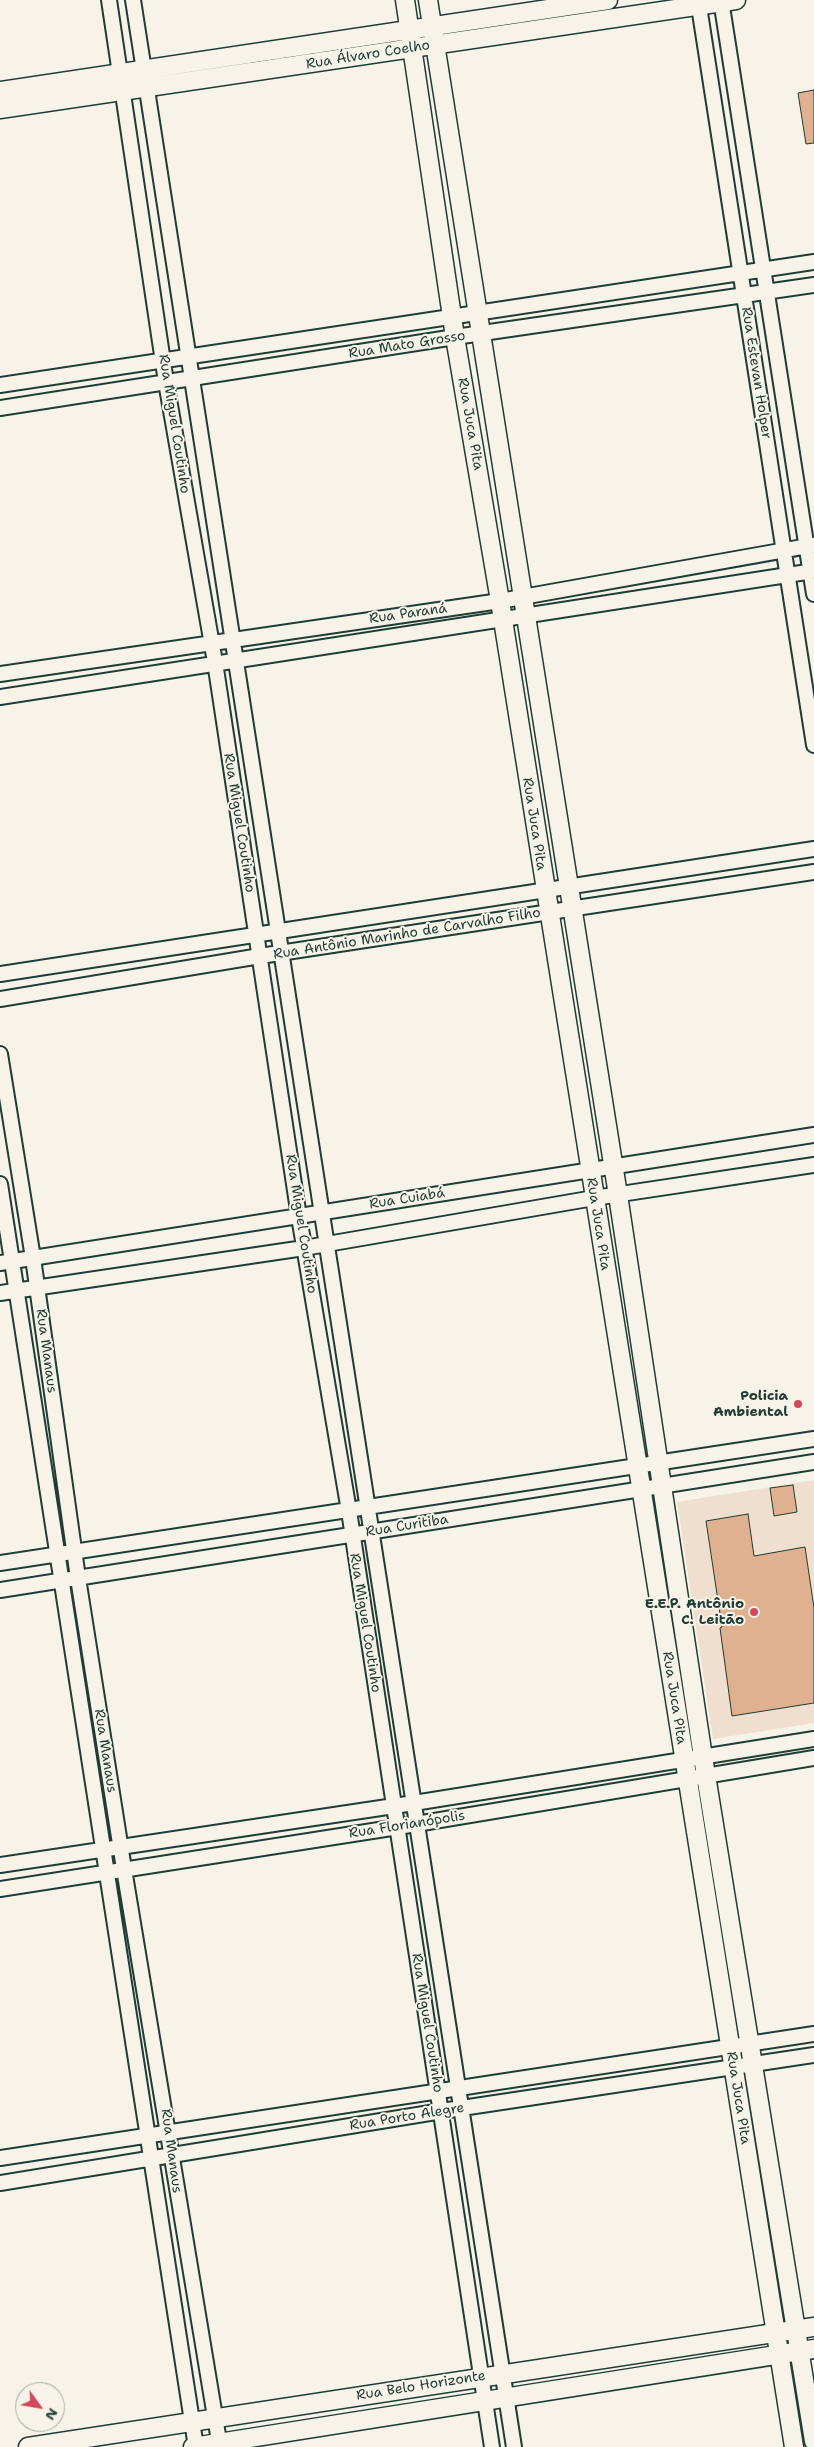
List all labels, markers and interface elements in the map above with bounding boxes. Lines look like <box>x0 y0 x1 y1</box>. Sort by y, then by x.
street label: Rua Álvaro Coelho <box>305 37 431 73</box>
street label: Rua Estevan Holper <box>737 306 775 440</box>
street label: Rua Mato Grosso <box>347 327 467 363</box>
street label: Rua Miguel Coutinho <box>155 353 193 495</box>
street label: Rua Juca Pita <box>454 376 486 472</box>
street label: Rua Paraná <box>368 600 448 628</box>
street label: Rua Miguel Coutinho <box>220 752 258 894</box>
street label: Rua Juca Pita <box>518 776 550 872</box>
street label: Rua Antônio Marinho de Carvalho Filho <box>272 905 542 963</box>
street label: Rua Miguel Coutinho <box>282 1153 320 1295</box>
street label: Rua Juca Pita <box>582 1176 614 1272</box>
street label: Rua Cuiabá <box>368 1185 446 1213</box>
street label: Rua Manaus <box>32 1308 60 1394</box>
place label: Policia Ambiental <box>713 1388 788 1420</box>
marker: Policia Ambiental <box>792 1398 804 1410</box>
street label: Rua Curitiba <box>364 1511 450 1541</box>
street label: Rua Miguel Coutinho <box>346 1552 384 1694</box>
place label: E.E.P. Antônio C. Leitão <box>645 1596 744 1628</box>
marker: E.E.P. Antônio C. Leitão <box>748 1606 760 1618</box>
street label: Rua Juca Pita <box>658 1650 690 1746</box>
street label: Rua Manaus <box>90 1708 120 1794</box>
street label: Rua Florianópolis <box>348 1808 466 1842</box>
street label: Rua Miguel Coutinho <box>408 1952 446 2094</box>
street label: Rua Juca Pita <box>722 2050 754 2146</box>
street label: Rua Porto Alegre <box>348 2100 466 2134</box>
street label: Rua Manaus <box>157 2108 185 2194</box>
street label: Rua Belo Horizonte <box>355 2367 487 2405</box>
north arrow <box>15 2382 65 2432</box>
text: N <box>41 2405 62 2424</box>

